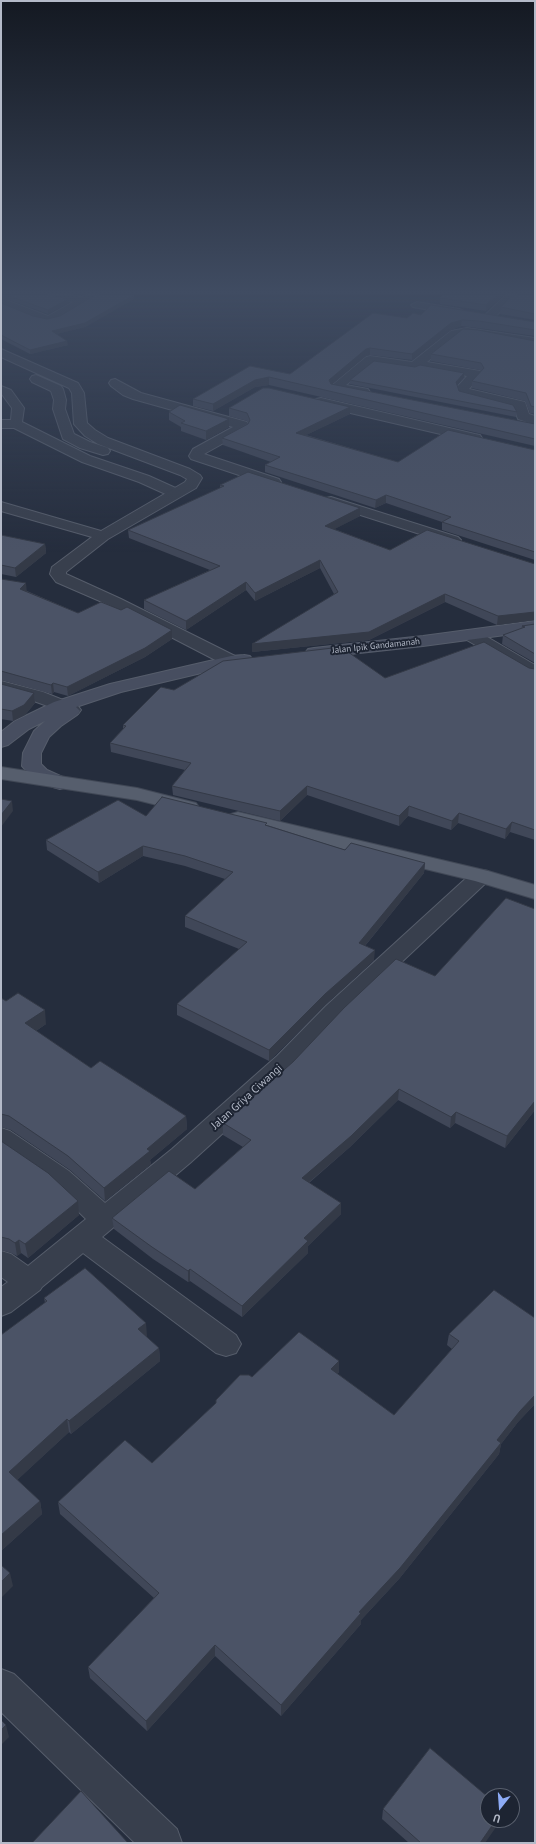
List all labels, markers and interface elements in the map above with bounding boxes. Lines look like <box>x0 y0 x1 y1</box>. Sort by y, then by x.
street label: Jalan Ipik Gandamanah <box>331 636 421 656</box>
street label: Jalan Griya Ciwangi <box>209 1062 285 1132</box>
north arrow <box>480 1788 520 1828</box>
text: U <box>491 1811 502 1826</box>

